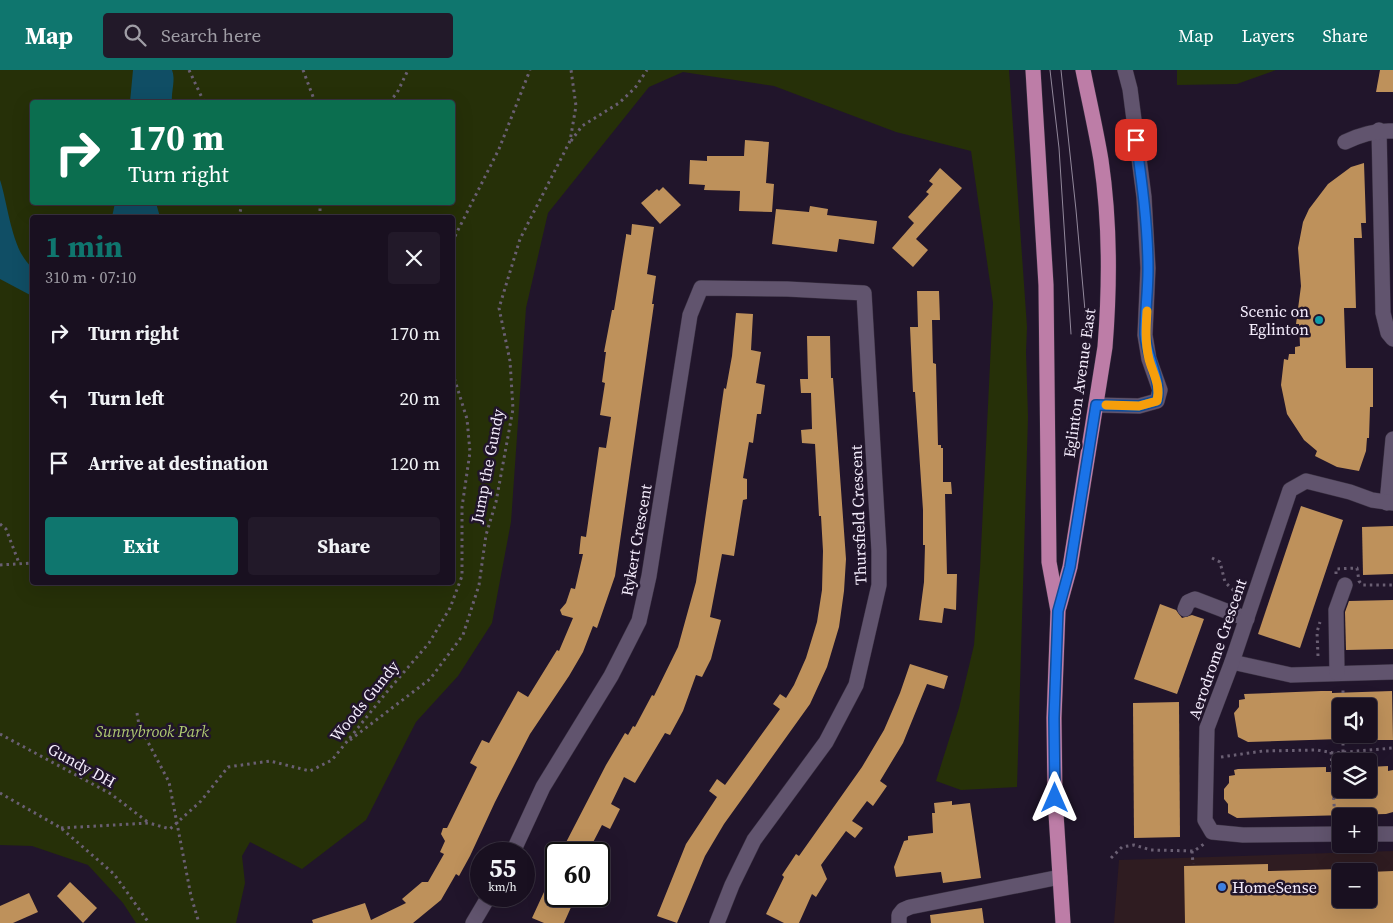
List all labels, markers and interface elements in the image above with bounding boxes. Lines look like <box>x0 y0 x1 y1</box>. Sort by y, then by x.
search box <box>103 13 453 58</box>
text: Map <box>25 19 73 52</box>
icon: search <box>121 21 149 49</box>
text: Search here <box>161 22 261 48</box>
text: Map <box>1178 23 1213 48</box>
text: Layers <box>1241 23 1294 48</box>
text: Share <box>1322 23 1368 48</box>
text: 170 m <box>128 114 224 162</box>
pin <box>1115 119 1157 161</box>
icon: right <box>45 120 110 185</box>
icon: arrive <box>1122 126 1150 154</box>
text: Turn right <box>128 159 229 189</box>
text: 1 min <box>45 226 123 267</box>
button: close <box>388 232 440 284</box>
text: 310 m · 07:10 <box>45 266 136 288</box>
place label: Scenic on Eglinton <box>1240 300 1309 340</box>
street label: Eglinton Avenue East <box>1058 306 1100 459</box>
marker: Scenic on Eglinton <box>1313 314 1325 326</box>
icon: right <box>45 319 73 347</box>
text: Turn right <box>88 320 179 346</box>
text: 170 m <box>390 320 440 346</box>
icon: left <box>45 384 73 412</box>
text: Turn left <box>88 385 164 411</box>
text: 20 m <box>399 385 440 411</box>
street label: Jump the Gundy <box>465 406 509 526</box>
street label: Thursfield Crescent <box>845 444 871 585</box>
icon: arrive <box>45 449 73 477</box>
text: Arrive at destination <box>88 450 268 476</box>
text: 120 m <box>390 450 440 476</box>
street label: Rykert Crescent <box>615 482 657 598</box>
button: Exit <box>45 517 238 575</box>
button: Share <box>248 517 440 575</box>
street label: Aerodrome Crescent <box>1183 575 1252 722</box>
street label: Woods Gundy <box>324 655 404 746</box>
map controls <box>1332 698 1377 908</box>
button: sound <box>1332 698 1377 743</box>
park label: Sunnybrook Park <box>95 720 209 742</box>
street label: Gundy DH <box>44 737 120 793</box>
button: layers <box>1332 753 1377 798</box>
position arrow <box>1028 771 1080 823</box>
button: + <box>1332 808 1377 853</box>
speed limit sign: 60 <box>545 842 610 907</box>
text: 55 <box>489 851 516 885</box>
button: − <box>1332 863 1377 908</box>
place label: HomeSense <box>1232 876 1317 898</box>
text: km/h <box>488 879 517 895</box>
marker: HomeSense <box>1216 881 1228 893</box>

